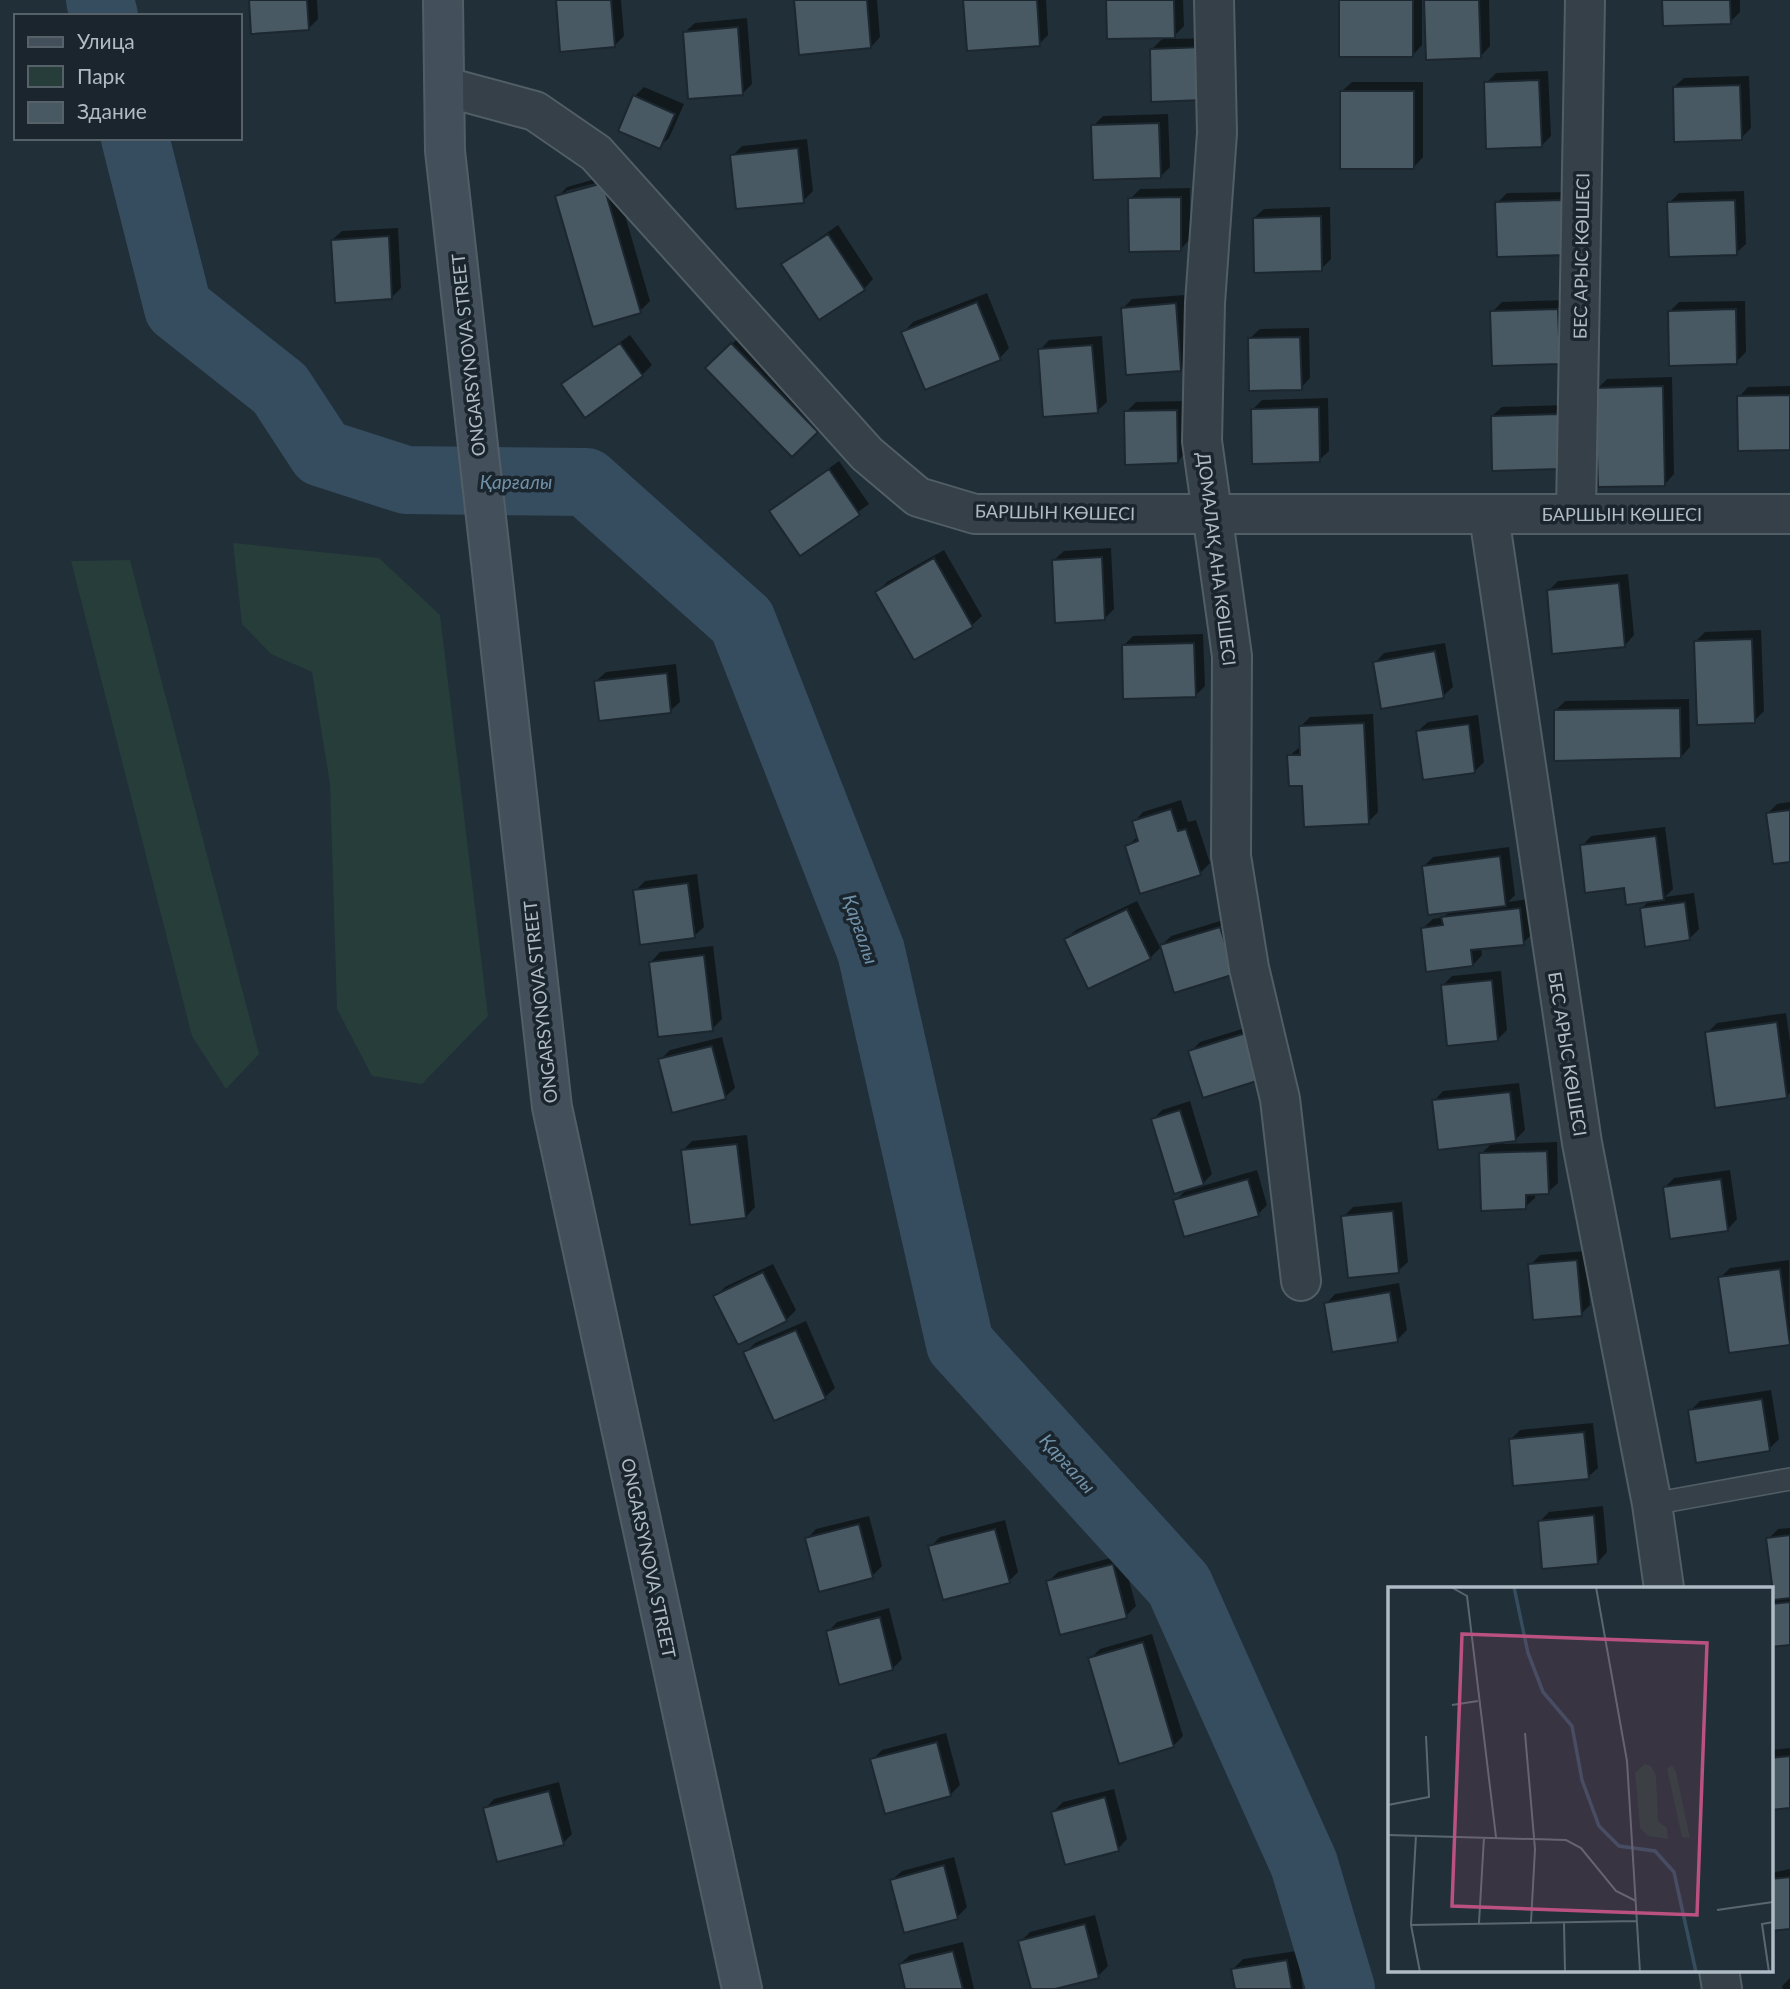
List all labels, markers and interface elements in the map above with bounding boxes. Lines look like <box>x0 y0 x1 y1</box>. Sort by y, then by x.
legend <box>14 14 242 140</box>
text: Улица <box>77 28 135 53</box>
text: Парк <box>77 63 125 88</box>
text: Здание <box>77 98 147 123</box>
street label: БЕС АРЫС КӨШЕСІ <box>1569 173 1593 339</box>
street label: ONGARSYNOVA STREET <box>446 252 490 457</box>
street label: ДОМАЛАҚ АНА КӨШЕСІ <box>1193 451 1241 667</box>
water label: Қарғалы <box>480 470 552 493</box>
street label: БАРШЫН КӨШЕСІ <box>975 500 1135 524</box>
street label: БАРШЫН КӨШЕСІ <box>1542 503 1702 525</box>
water label: Қарғалы <box>838 891 884 967</box>
street label: ONGARSYNOVA STREET <box>518 899 562 1104</box>
street label: БЕС АРЫС КӨШЕСІ <box>1544 970 1592 1138</box>
water label: Қарғалы <box>1035 1428 1101 1498</box>
street label: ONGARSYNOVA STREET <box>617 1456 681 1660</box>
inset map <box>1388 1587 1772 1972</box>

